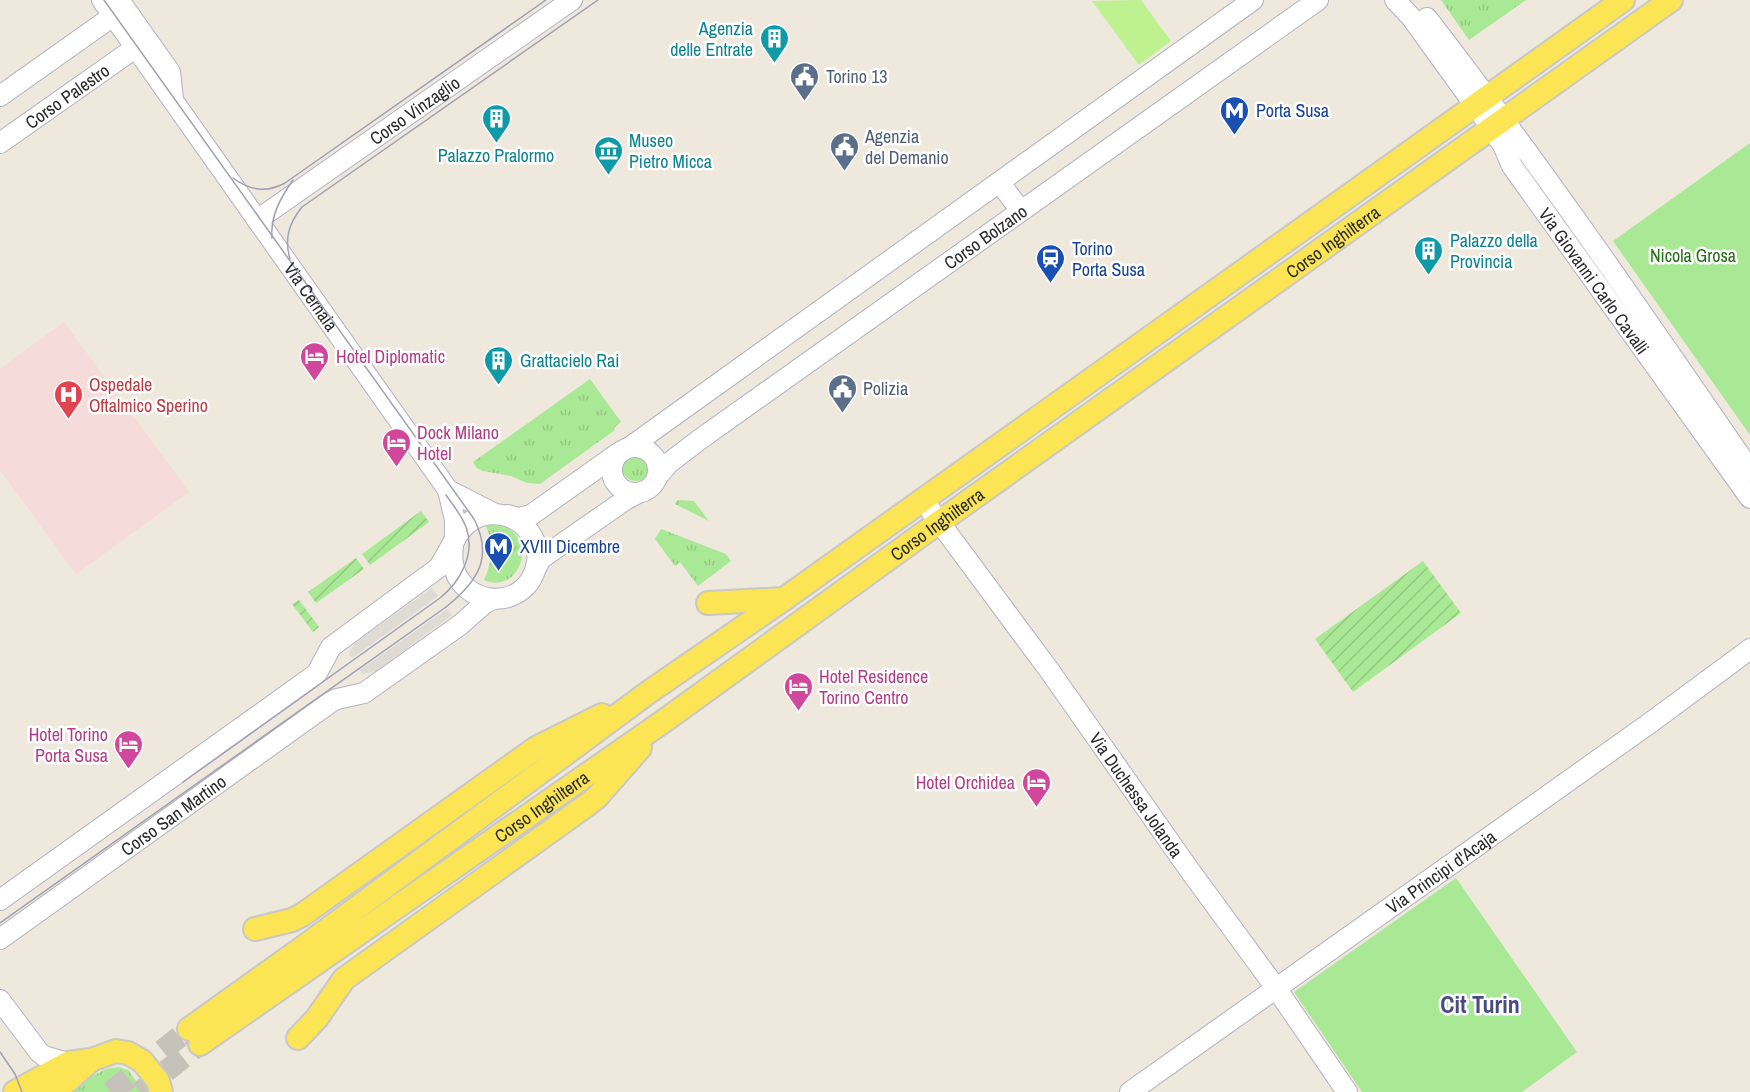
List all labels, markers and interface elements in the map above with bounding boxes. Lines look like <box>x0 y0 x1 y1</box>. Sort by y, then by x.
place label: Agenzia delle Entrate <box>670 16 753 62</box>
building icon: Agenzia delle Entrate <box>758 22 790 64</box>
street label: Corso Palestro <box>20 57 114 134</box>
public building icon: Torino 13 <box>789 60 821 102</box>
place label: Torino 13 <box>826 64 888 89</box>
street label: Corso Vinzaglio <box>364 70 465 150</box>
metro station icon: Porta Susa <box>1219 94 1251 136</box>
place label: Porta Susa <box>1256 98 1329 123</box>
building icon: Palazzo Pralormo <box>480 102 512 144</box>
place label: Agenzia del Demanio <box>864 124 949 170</box>
place label: Museo Pietro Micca <box>629 128 712 174</box>
public building icon: Agenzia del Demanio <box>828 130 860 172</box>
museum icon: Museo Pietro Micca <box>592 134 624 176</box>
place label: Palazzo Pralormo <box>438 143 554 168</box>
street label: Corso Bolzano <box>938 198 1032 275</box>
street label: Corso Inghilterra <box>1280 199 1385 284</box>
street label: Via Giovanni Carlo Cavalli <box>1533 202 1655 359</box>
place label: Palazzo della Provincia <box>1450 228 1538 274</box>
building icon: Palazzo della Provincia <box>1413 234 1445 276</box>
place label: Torino Porta Susa <box>1072 236 1145 282</box>
station icon: Torino Porta Susa <box>1035 242 1067 284</box>
park label: Nicola Grosa <box>1650 243 1736 268</box>
street label: Via Cernaia <box>279 257 344 336</box>
hotel icon: Hotel Diplomatic <box>299 340 331 382</box>
place label: Hotel Diplomatic <box>336 344 445 369</box>
building icon: Grattacielo Rai <box>483 344 515 386</box>
place label: Grattacielo Rai <box>520 348 619 373</box>
place label: Ospedale Oftalmico Sperino <box>89 372 208 418</box>
public building icon: Polizia <box>826 372 858 414</box>
place label: Polizia <box>863 376 908 401</box>
hospital icon: Ospedale Oftalmico Sperino <box>52 378 84 420</box>
place label: Dock Milano Hotel <box>417 420 499 466</box>
hotel icon: Dock Milano Hotel <box>380 426 412 468</box>
street label: Corso Inghilterra <box>885 482 989 566</box>
metro station icon: XVIII Dicembre <box>483 530 515 572</box>
place label: XVIII Dicembre <box>520 534 620 559</box>
place label: Hotel Residence Torino Centro <box>819 664 928 710</box>
hotel icon: Hotel Residence Torino Centro <box>782 670 814 712</box>
place label: Hotel Torino Porta Susa <box>29 722 108 768</box>
street label: Via Duchessa Jolanda <box>1084 727 1189 862</box>
hotel icon: Hotel Torino Porta Susa <box>113 728 145 770</box>
street label: Corso Inghilterra <box>489 765 594 848</box>
hotel icon: Hotel Orchidea <box>1020 766 1052 808</box>
street label: Corso San Martino <box>115 769 231 861</box>
place label: Hotel Orchidea <box>916 770 1015 795</box>
street label: Via Principi d'Acaja <box>1381 824 1501 919</box>
district label: Cit Turin <box>1440 988 1520 1020</box>

